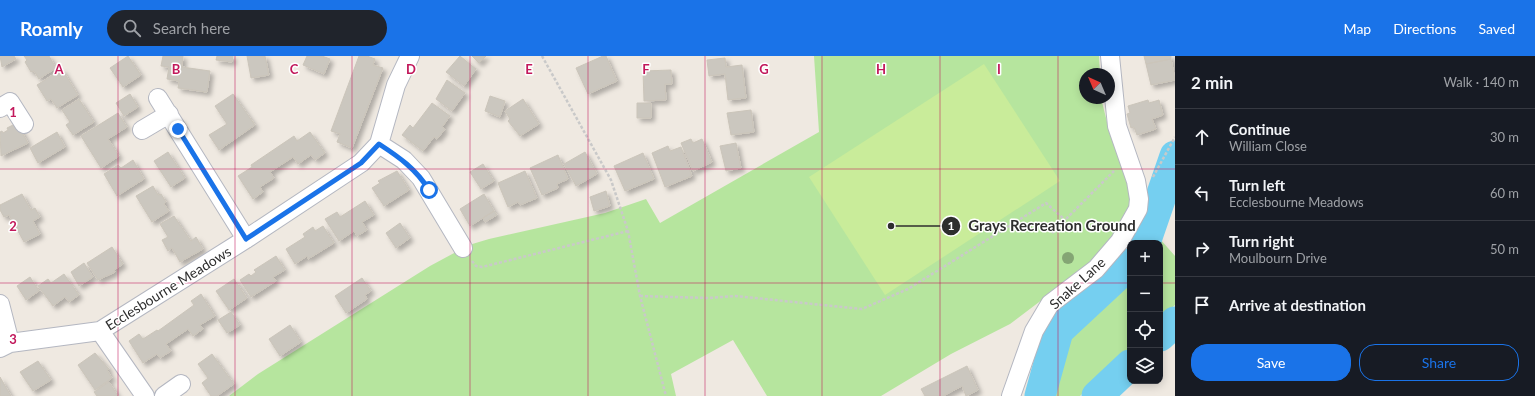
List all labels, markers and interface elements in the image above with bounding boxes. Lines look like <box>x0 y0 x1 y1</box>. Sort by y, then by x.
search box <box>107 10 387 46</box>
text: Roamly <box>20 17 83 40</box>
icon: search <box>121 17 143 39</box>
text: Search here <box>153 19 230 37</box>
text: Map <box>1344 20 1371 37</box>
text: Directions <box>1393 20 1456 37</box>
text: Saved <box>1478 20 1515 37</box>
text: A <box>53 61 64 77</box>
text: B <box>172 61 181 77</box>
text: C <box>290 61 299 77</box>
text: D <box>406 61 416 77</box>
text: E <box>525 61 533 77</box>
text: F <box>642 61 650 77</box>
text: G <box>759 61 769 77</box>
text: H <box>876 61 886 77</box>
text: I <box>997 61 1001 77</box>
north arrow <box>1079 68 1115 104</box>
text: 2 min <box>1191 72 1233 93</box>
text: Walk · 140 m <box>1443 74 1519 90</box>
text: 1 <box>9 104 17 120</box>
route end <box>169 120 187 138</box>
text: Continue <box>1229 120 1290 138</box>
icon: ahead <box>1191 126 1213 148</box>
text: 30 m <box>1490 129 1519 145</box>
text: William Close <box>1229 138 1307 154</box>
text: Turn left <box>1229 176 1285 194</box>
route start <box>420 181 438 199</box>
icon: left <box>1191 182 1213 204</box>
text: 60 m <box>1490 185 1519 201</box>
text: Ecclesbourne Meadows <box>1229 194 1364 210</box>
callout: Grays Recreation Ground <box>941 213 1144 240</box>
text: Grays Recreation Ground <box>968 216 1136 234</box>
text: 2 <box>9 218 17 234</box>
text: 1 <box>948 218 955 233</box>
text: Turn right <box>1229 232 1294 250</box>
icon: right <box>1191 238 1213 260</box>
map controls <box>1127 240 1163 384</box>
button: + <box>1127 240 1163 276</box>
text: 50 m <box>1490 241 1519 257</box>
street label: Ecclesbourne Meadows <box>102 242 234 334</box>
text: Moulbourn Drive <box>1229 250 1327 266</box>
street label: Snake Lane <box>1046 254 1108 312</box>
button: − <box>1127 276 1163 312</box>
icon: arrive <box>1191 294 1213 316</box>
text: Arrive at destination <box>1229 296 1366 314</box>
button: locate <box>1127 312 1163 348</box>
text: 3 <box>9 331 17 347</box>
button: Save <box>1191 344 1351 381</box>
button: Share <box>1359 344 1519 381</box>
button: layers <box>1127 348 1163 384</box>

